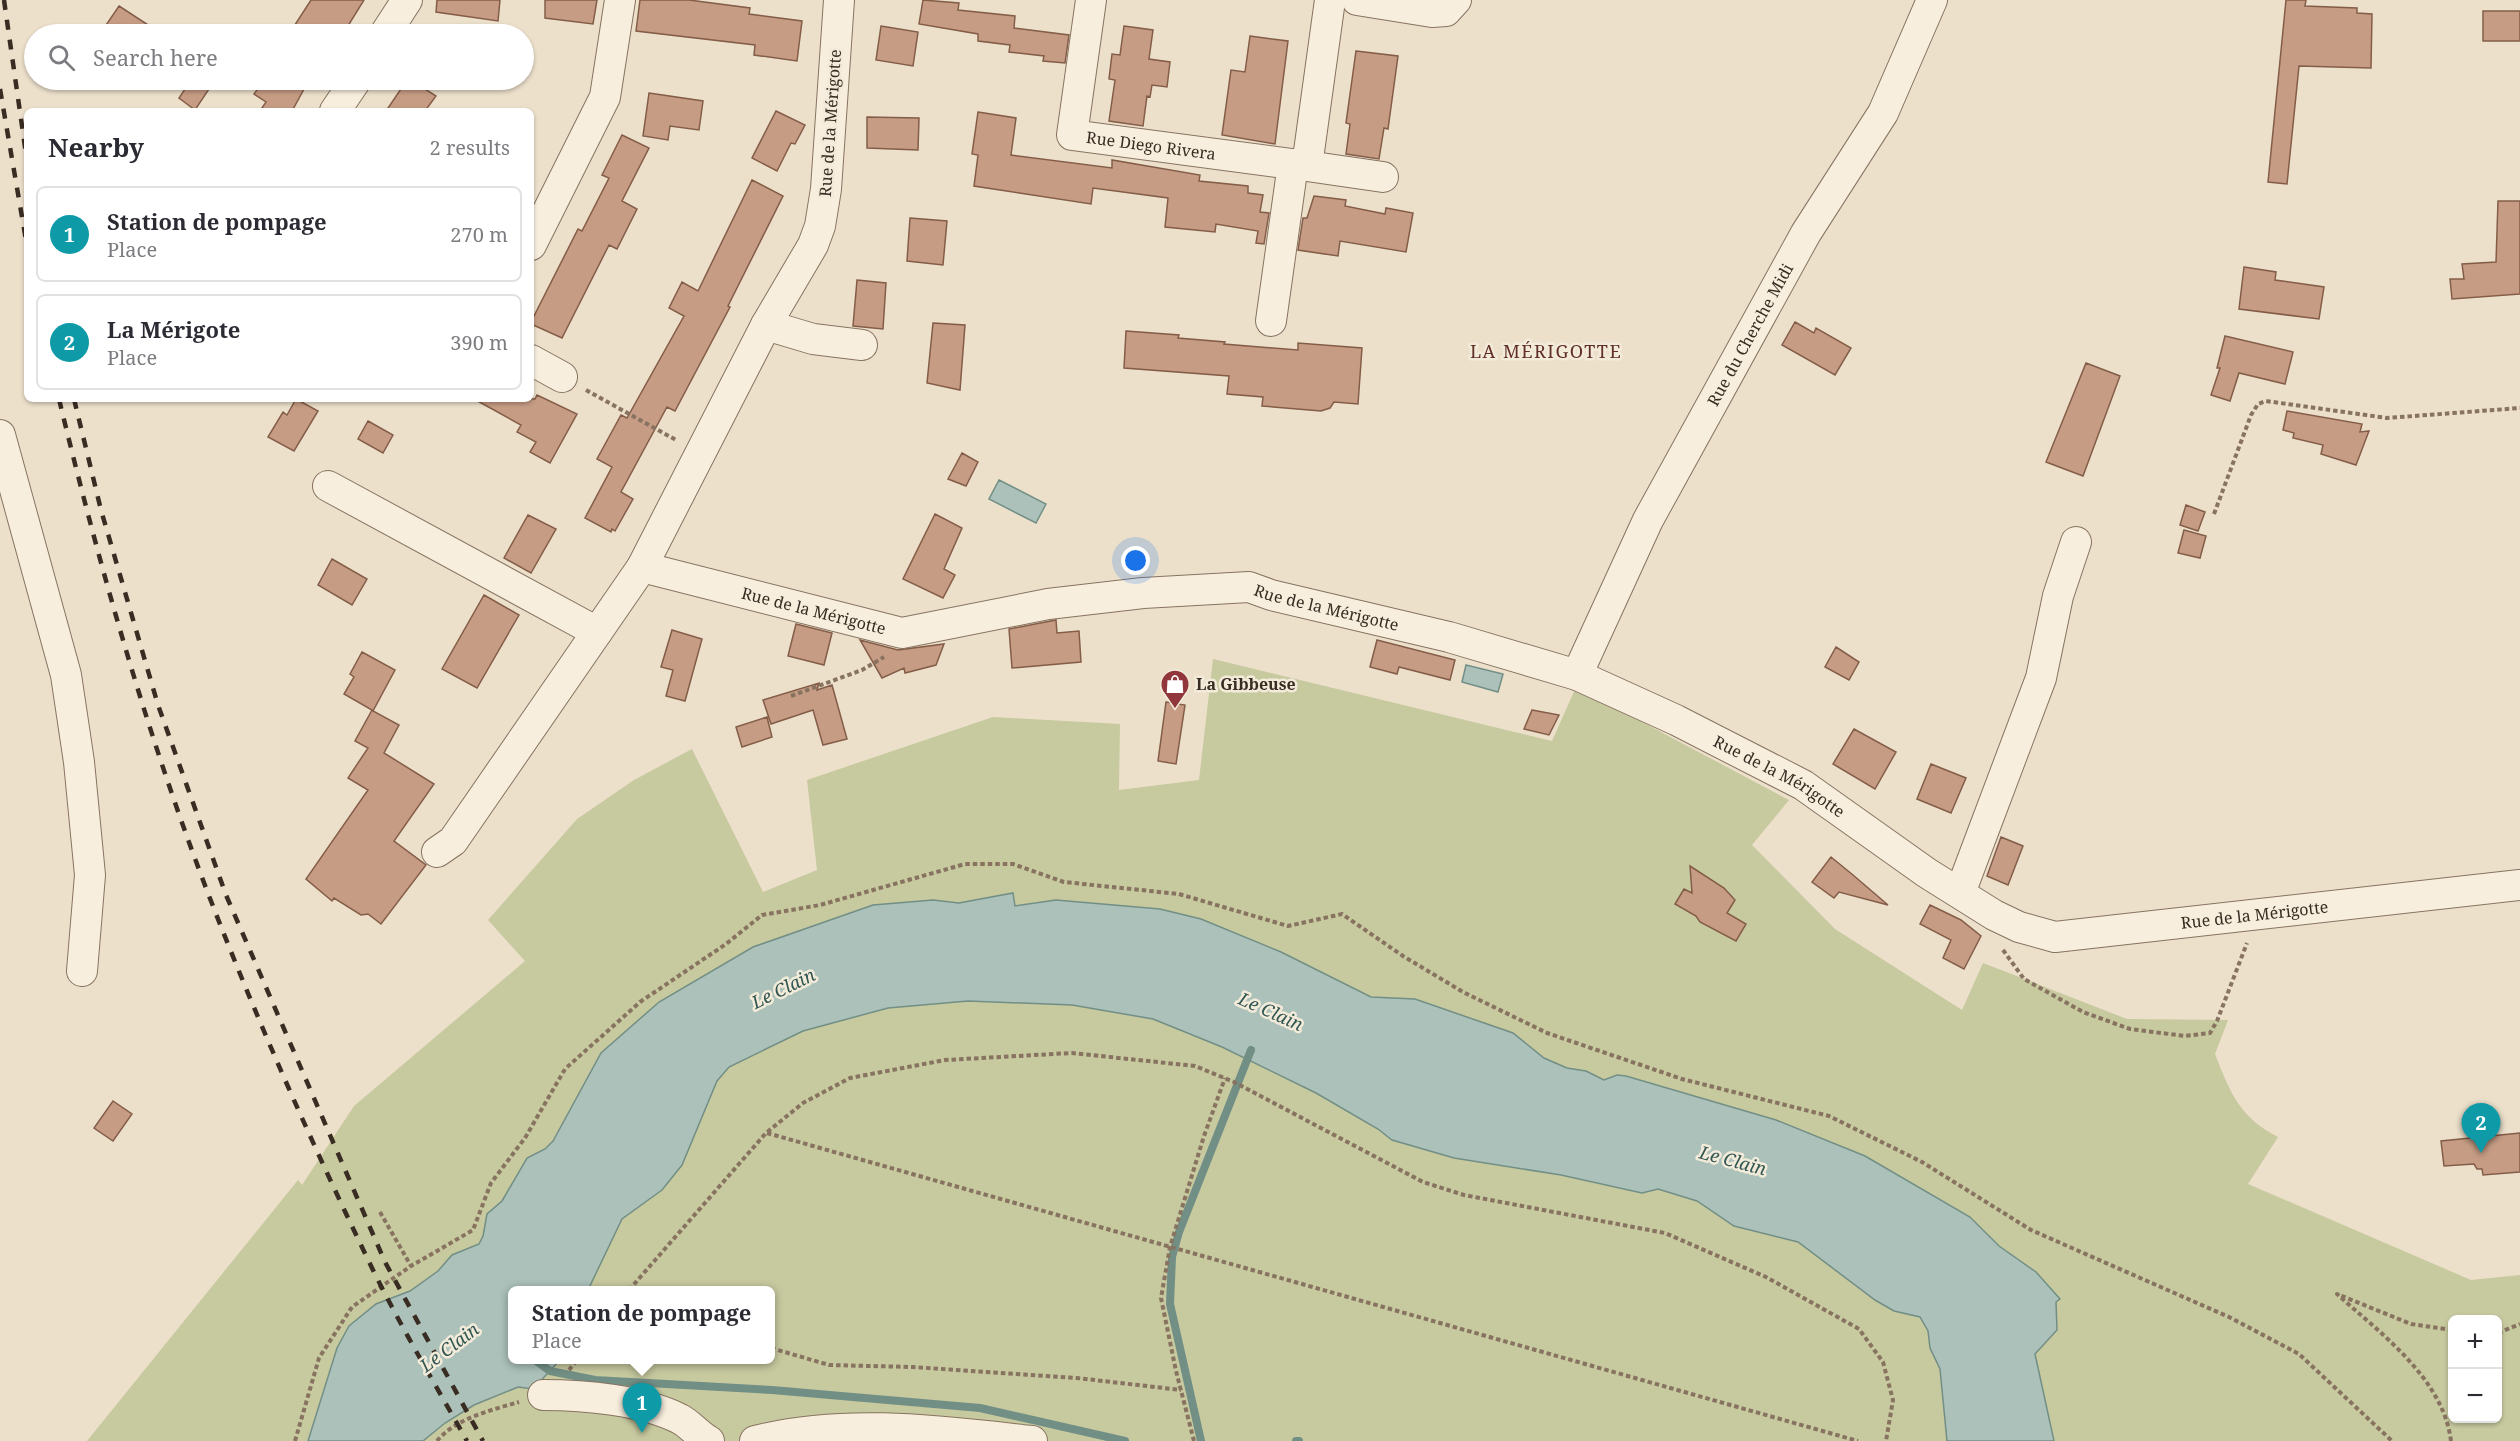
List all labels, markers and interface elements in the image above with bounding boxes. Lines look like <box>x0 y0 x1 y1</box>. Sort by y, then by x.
search box <box>24 24 534 90</box>
icon: search <box>45 41 78 74</box>
text: Search here <box>93 42 218 72</box>
street label: Rue de la Mérigotte <box>814 48 846 198</box>
street label: Rue Diego Rivera <box>1085 126 1217 165</box>
text: Nearby <box>48 129 144 165</box>
text: 2 results <box>430 134 510 161</box>
text: Station de pompage <box>107 206 327 236</box>
text: 1 <box>64 221 75 248</box>
text: 270 m <box>450 221 508 248</box>
text: Place <box>107 236 157 263</box>
street label: Rue du Cherche Midi <box>1702 260 1798 410</box>
text: La Mérigote <box>107 314 240 344</box>
text: 2 <box>64 329 75 356</box>
text: 390 m <box>450 329 508 356</box>
district label: LA MÉRIGOTTE <box>1470 339 1622 363</box>
text: Place <box>107 344 157 371</box>
your location <box>1121 546 1150 575</box>
street label: Rue de la Mérigotte <box>1251 579 1401 636</box>
street label: Rue de la Mérigotte <box>739 582 888 639</box>
shop icon: La Gibbeuse <box>1159 668 1191 710</box>
place label: La Gibbeuse <box>1196 673 1296 695</box>
street label: Rue de la Mérigotte <box>1710 730 1849 822</box>
street label: Rue de la Mérigotte <box>2180 896 2329 934</box>
water label: Le Clain <box>746 962 819 1014</box>
water label: Le Clain <box>1234 986 1307 1036</box>
pin: 2 <box>2462 1104 2500 1153</box>
water label: Le Clain <box>1696 1139 1769 1180</box>
popup <box>508 1286 775 1364</box>
text: Station de pompage <box>532 1297 751 1327</box>
map controls <box>2448 1315 2502 1423</box>
button: + <box>2448 1315 2502 1369</box>
water label: Le Clain <box>414 1317 484 1378</box>
text: Place <box>532 1327 582 1354</box>
button: − <box>2448 1369 2502 1423</box>
pin: 1 <box>622 1384 662 1433</box>

